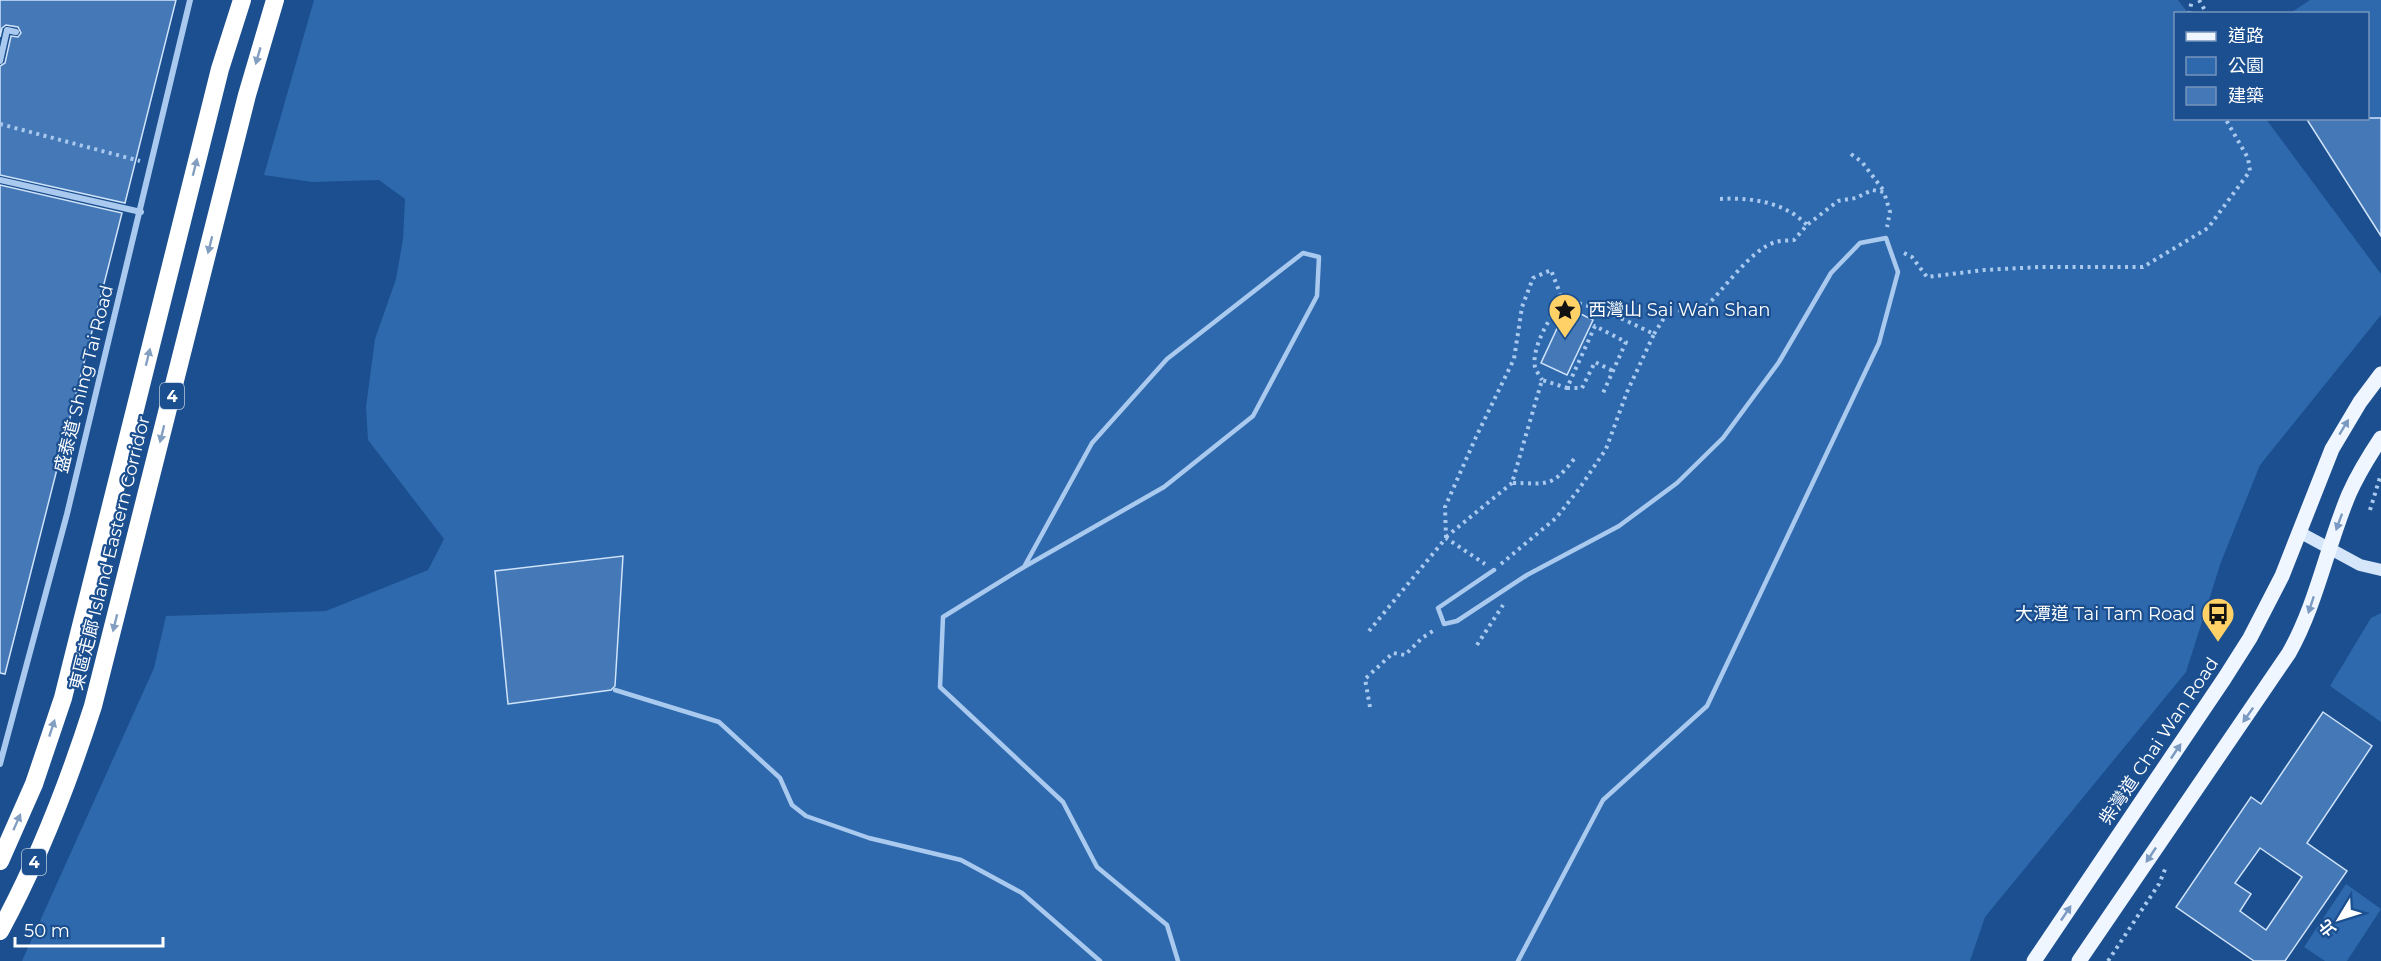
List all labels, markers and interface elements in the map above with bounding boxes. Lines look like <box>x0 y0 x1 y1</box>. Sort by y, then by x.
legend <box>2174 12 2369 120</box>
text: 道路 <box>2228 25 2264 47</box>
one-way arrow <box>252 47 262 65</box>
text: 公園 <box>2228 55 2264 77</box>
text: 建築 <box>2228 85 2264 107</box>
one-way arrow <box>191 158 201 177</box>
one-way arrow <box>204 236 214 254</box>
street label: 盛泰道 Shing Tai Road <box>50 283 118 475</box>
place icon: 西灣山 Sai Wan Shan <box>1547 292 1583 339</box>
place label: 西灣山 Sai Wan Shan <box>1588 299 1771 321</box>
one-way arrow <box>144 347 153 365</box>
road number: 4 <box>160 383 184 409</box>
street label: 東區走廊 Island Eastern Corridor <box>65 414 155 692</box>
one-way arrow <box>2339 419 2350 435</box>
one-way arrow <box>157 425 167 443</box>
one-way arrow <box>2334 513 2344 531</box>
bus stop icon: 大潭道 Tai Tam Road <box>2200 596 2236 643</box>
one-way arrow <box>2306 596 2316 614</box>
place label: 大潭道 Tai Tam Road <box>2015 603 2195 625</box>
one-way arrow <box>110 614 119 632</box>
street label: 柴灣道 Chai Wan Road <box>2095 653 2223 829</box>
one-way arrow <box>2243 707 2254 723</box>
one-way arrow <box>48 719 58 737</box>
one-way arrow <box>2170 743 2181 759</box>
one-way arrow <box>12 813 22 831</box>
one-way arrow <box>2145 846 2157 862</box>
road number: 4 <box>22 849 46 875</box>
north arrow <box>2309 889 2369 949</box>
one-way arrow <box>2061 904 2072 921</box>
scale bar <box>15 910 164 948</box>
text: 北 <box>2315 916 2340 940</box>
text: 50 m <box>24 920 70 942</box>

